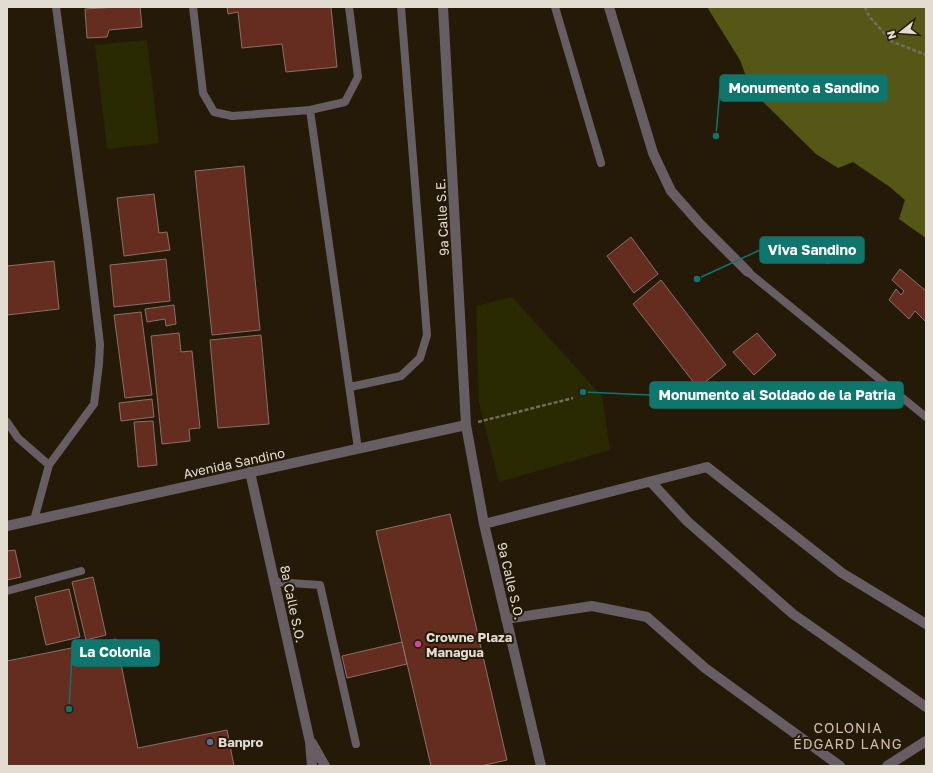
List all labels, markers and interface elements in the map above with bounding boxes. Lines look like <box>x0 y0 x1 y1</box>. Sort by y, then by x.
north arrow <box>881 12 921 52</box>
text: N <box>884 29 898 41</box>
callout: Monumento a Sandino <box>720 75 887 101</box>
text: Monumento a Sandino <box>728 79 880 96</box>
street label: 9a Calle S.E. <box>432 178 452 256</box>
callout: Viva Sandino <box>760 237 864 263</box>
text: Viva Sandino <box>768 241 856 258</box>
callout: Monumento al Soldado de la Patria <box>650 382 903 408</box>
text: Monumento al Soldado de la Patria <box>658 386 896 403</box>
street label: Avenida Sandino <box>182 444 286 482</box>
street label: 9a Calle S.O. <box>494 541 528 621</box>
street label: 8a Calle S.O. <box>277 564 309 644</box>
place label: Crowne Plaza Managua <box>426 629 513 660</box>
marker: Crowne Plaza Managua <box>413 639 423 649</box>
callout: La Colonia <box>72 640 159 666</box>
text: La Colonia <box>79 643 151 660</box>
district label: COLONIA ÉDGARD LANG <box>793 719 903 752</box>
place label: Banpro <box>218 734 263 750</box>
marker: Banpro <box>205 737 215 747</box>

